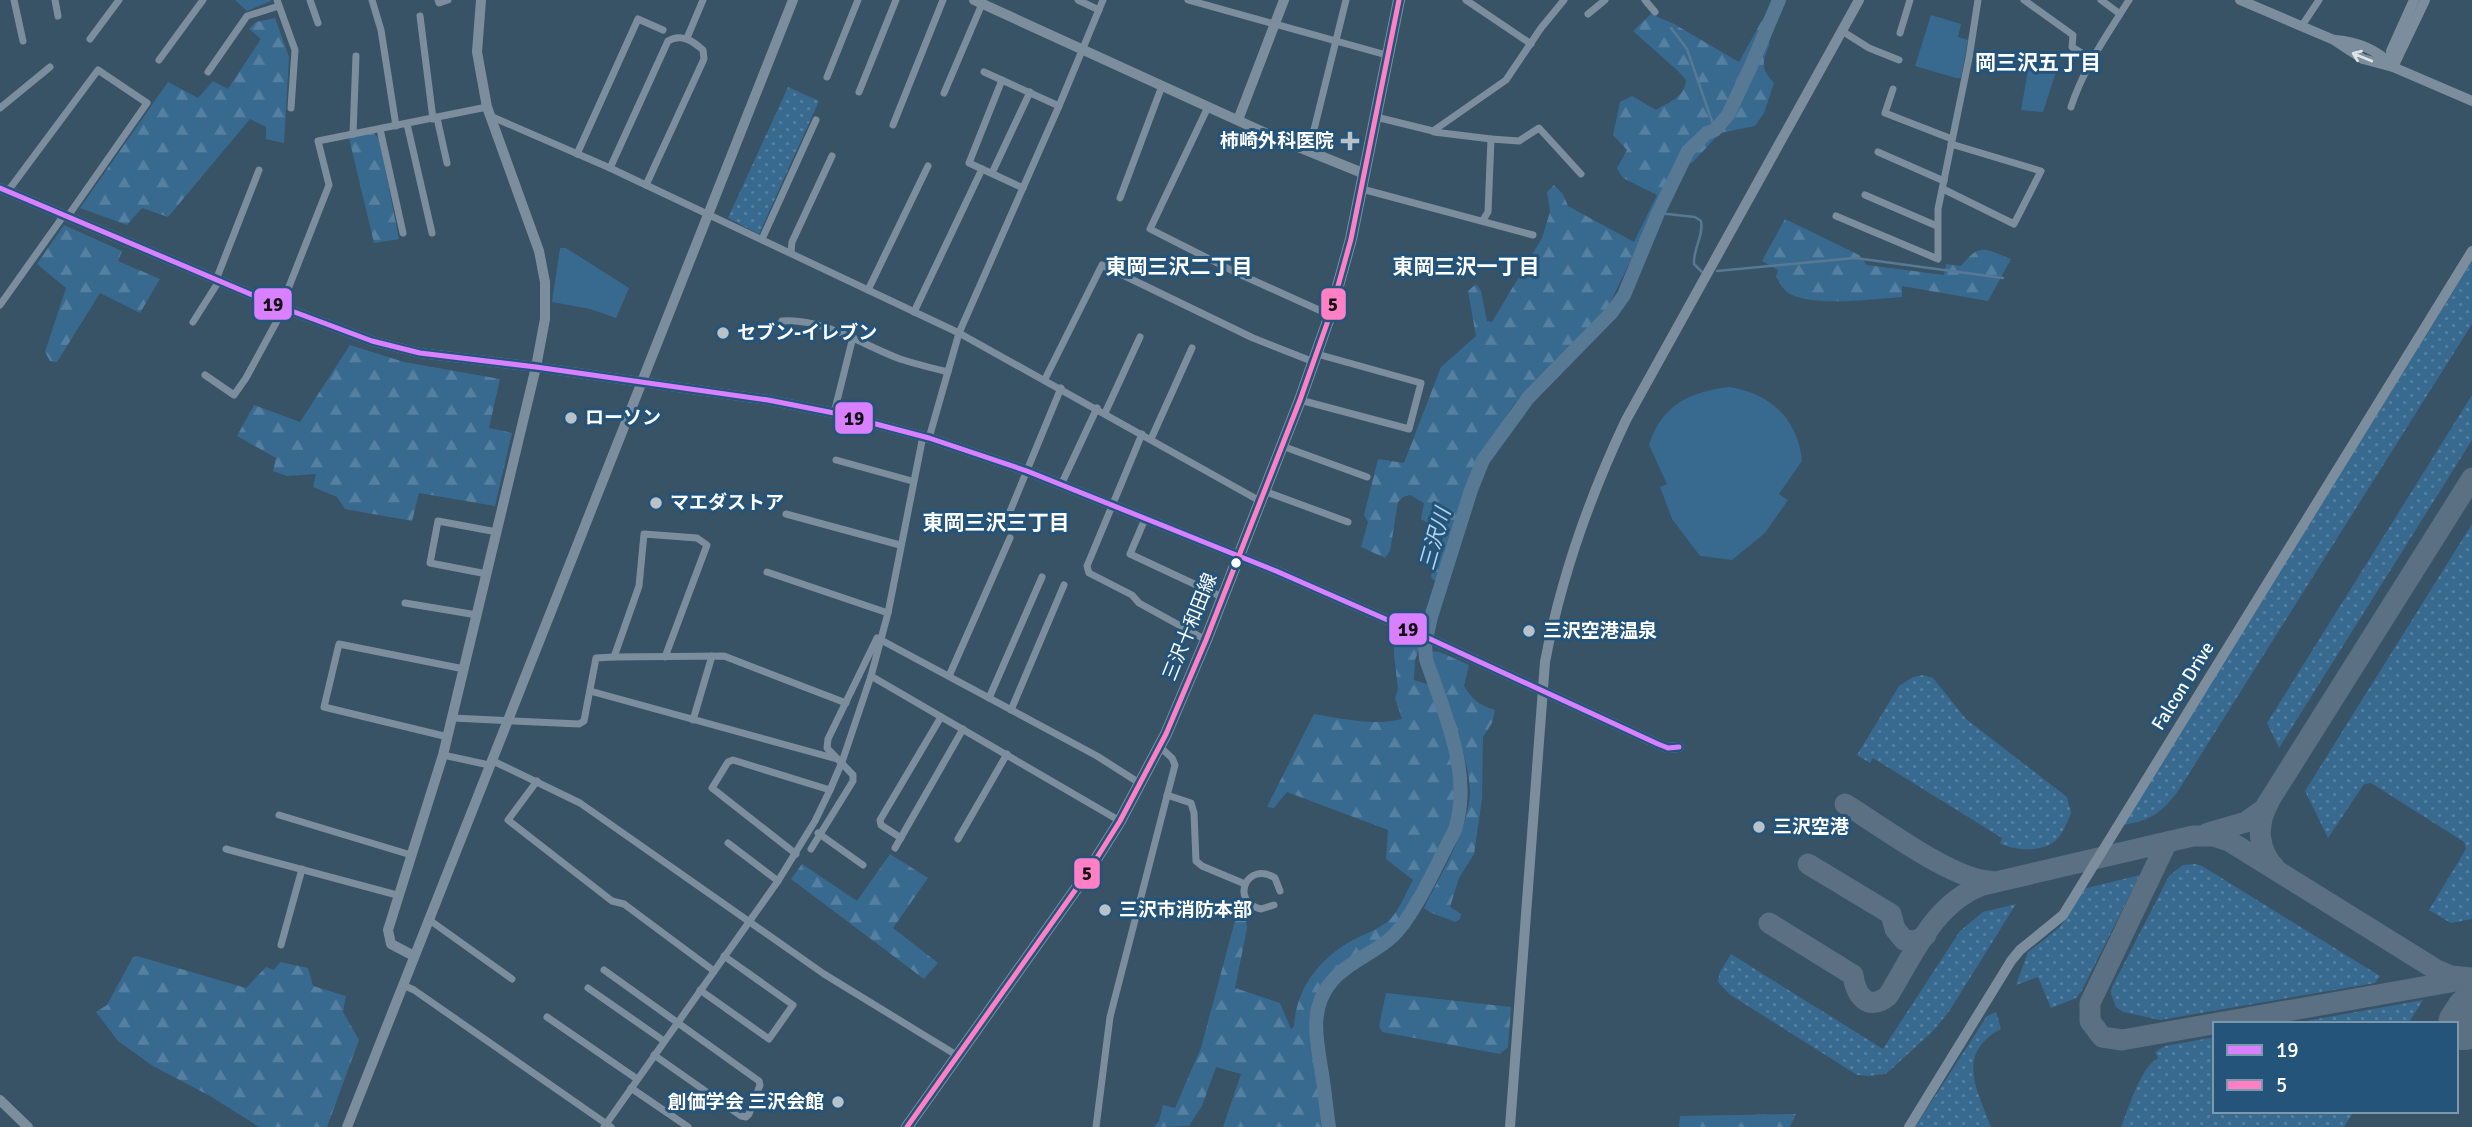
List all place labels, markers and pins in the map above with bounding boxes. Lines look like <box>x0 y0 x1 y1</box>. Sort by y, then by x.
place label: 柿崎外科医院 <box>1220 129 1334 153</box>
marker: 柿崎外科医院 <box>1340 131 1360 151</box>
place label: セブン-イレブン <box>737 321 877 345</box>
marker: セブン-イレブン <box>715 325 731 341</box>
place label: ローソン <box>585 406 661 430</box>
marker: ローソン <box>563 410 579 426</box>
place label: マエダストア <box>670 491 784 515</box>
marker: マエダストア <box>648 495 664 511</box>
unlabelled marker <box>1229 556 1243 570</box>
place label: 三沢空港温泉 <box>1543 619 1657 643</box>
marker: 三沢空港温泉 <box>1521 623 1537 639</box>
place label: 三沢空港 <box>1773 815 1849 839</box>
marker: 三沢空港 <box>1751 819 1767 835</box>
place label: 三沢市消防本部 <box>1119 898 1252 922</box>
marker: 三沢市消防本部 <box>1097 902 1113 918</box>
place label: 創価学会 三沢会館 <box>668 1090 824 1114</box>
marker: 創価学会 三沢会館 <box>830 1094 846 1110</box>

